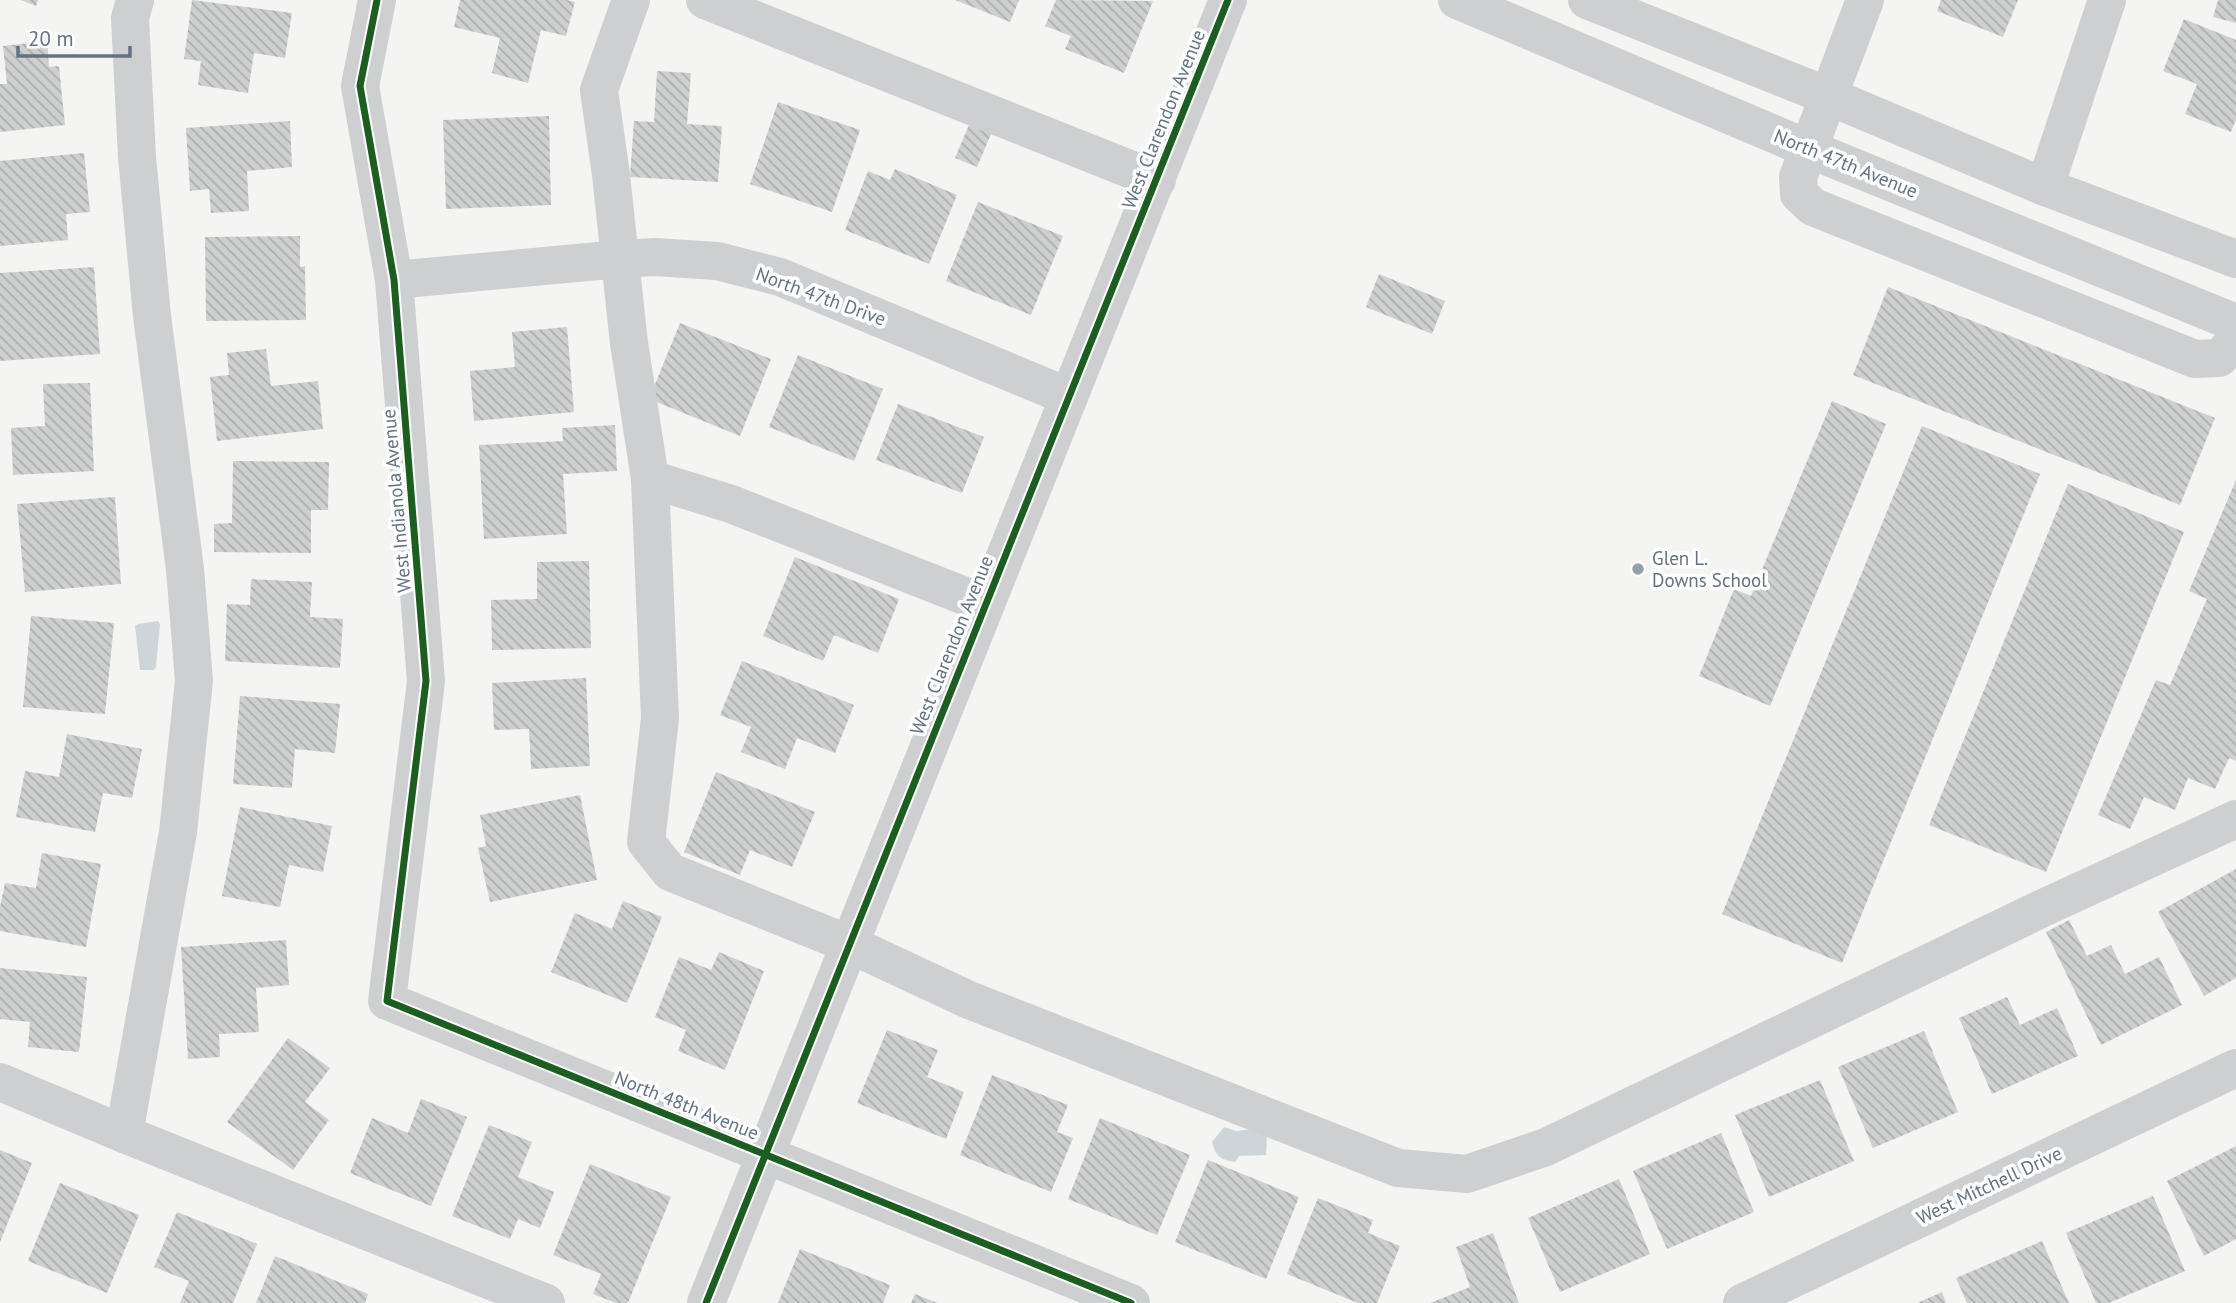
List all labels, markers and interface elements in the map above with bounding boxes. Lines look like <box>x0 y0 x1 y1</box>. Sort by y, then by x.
scale bar <box>18 14 130 58</box>
text: 20 m <box>28 25 74 52</box>
street label: West Clarendon Avenue <box>1116 26 1210 212</box>
street label: North 47th Avenue <box>1771 123 1921 203</box>
street label: North 47th Drive <box>753 261 889 331</box>
street label: West Indianola Avenue <box>376 408 416 594</box>
place label: Glen L. Downs School <box>1652 546 1767 592</box>
street label: West Clarendon Avenue <box>904 552 998 738</box>
marker: Glen L. Downs School <box>1630 561 1646 577</box>
street label: North 48th Avenue <box>611 1065 763 1145</box>
street label: West Mitchell Drive <box>1912 1141 2066 1229</box>

